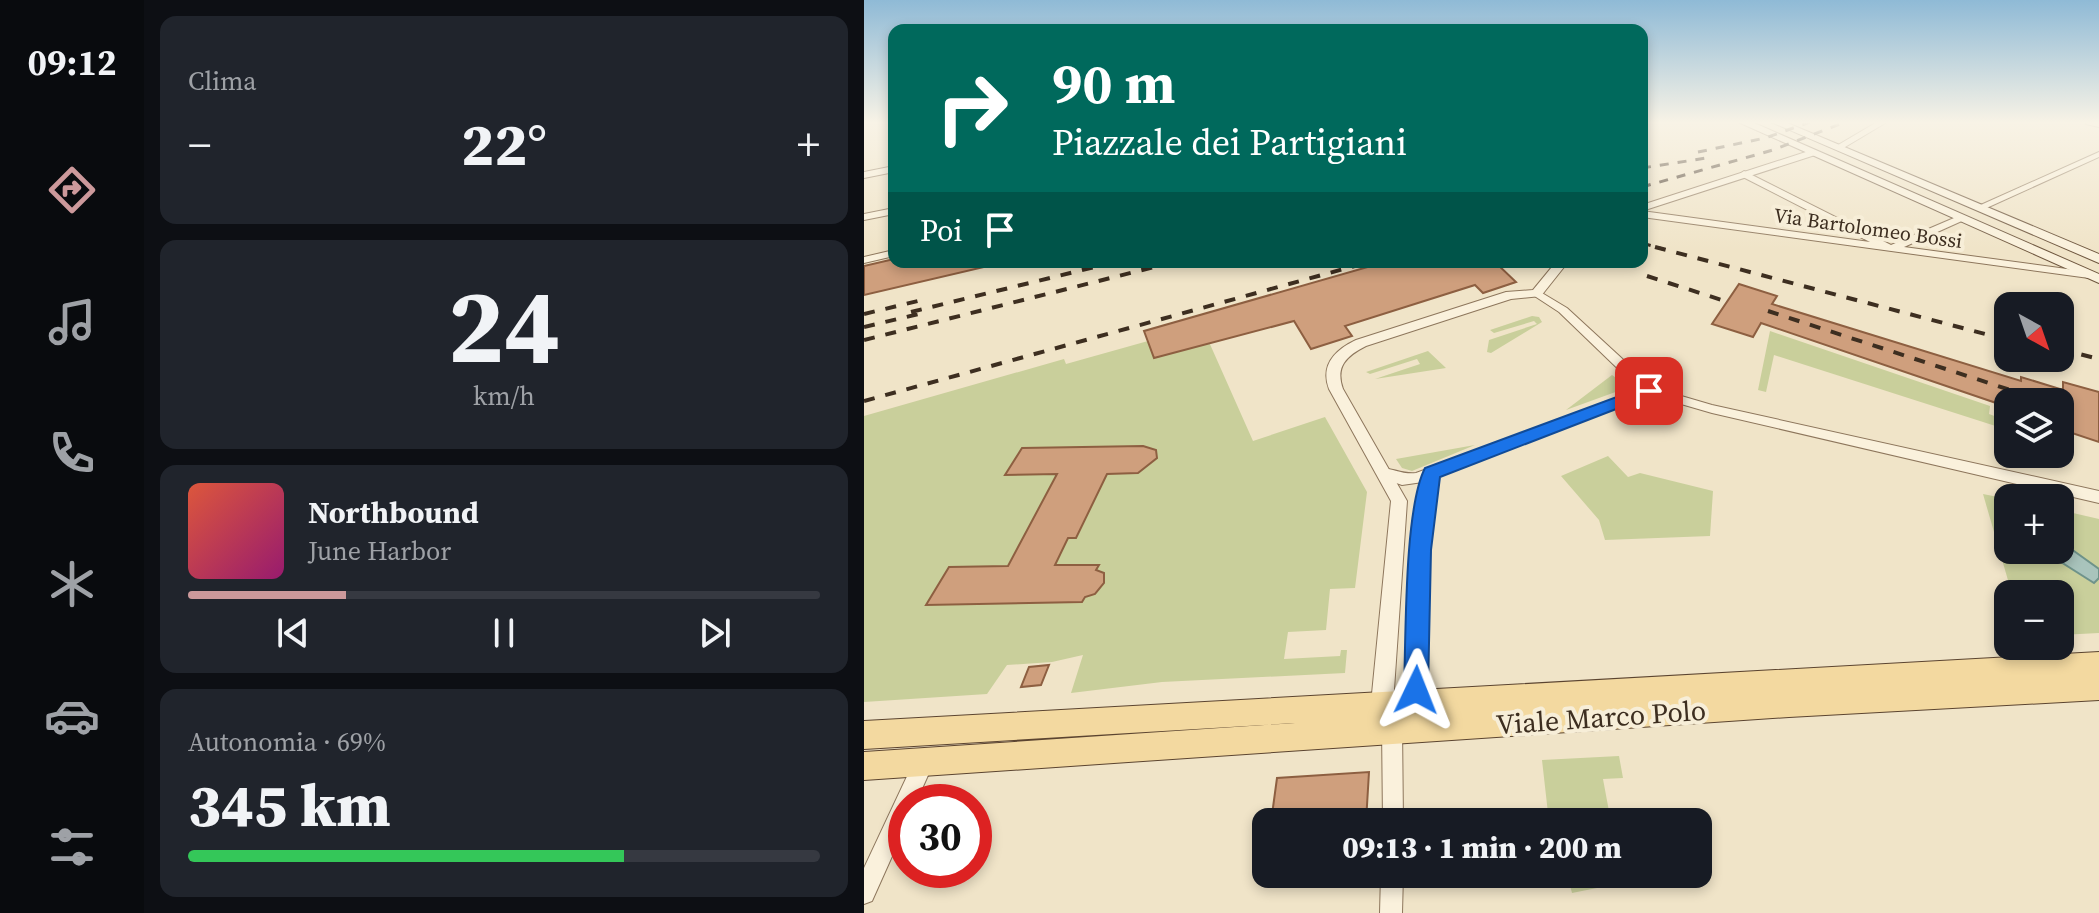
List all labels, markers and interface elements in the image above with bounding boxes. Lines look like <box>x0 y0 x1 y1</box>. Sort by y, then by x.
text: 09:12 <box>28 38 116 87</box>
text: 90 m <box>1052 45 1175 122</box>
icon: right <box>920 56 1024 160</box>
text: Clima <box>188 63 257 99</box>
text: 22° <box>461 103 547 185</box>
text: − <box>188 114 211 175</box>
text: + <box>797 114 820 175</box>
text: Piazzale dei Partigiani <box>1052 118 1407 167</box>
icon: directions <box>44 162 100 218</box>
street label: Via Bartolomeo Bossi <box>1772 201 1964 255</box>
icon: arrive <box>978 208 1022 252</box>
text: Poi <box>920 210 962 251</box>
text: 24 <box>448 254 560 397</box>
north arrow <box>1994 292 2074 372</box>
map controls <box>1994 292 2074 660</box>
icon: music <box>44 294 100 350</box>
pin <box>1615 357 1683 425</box>
icon: arrive <box>1627 369 1671 413</box>
text: km/h <box>473 378 535 414</box>
button: layers <box>1994 388 2074 468</box>
icon: phone <box>44 425 100 481</box>
button: + <box>1994 484 2074 564</box>
text: Northbound <box>308 492 479 533</box>
text: June Harbor <box>308 533 451 569</box>
icon: climate <box>44 556 100 612</box>
button: − <box>1994 580 2074 660</box>
icon: previous <box>271 611 315 655</box>
icon: pause <box>482 611 526 655</box>
icon: next <box>693 611 737 655</box>
position arrow <box>1374 648 1458 732</box>
icon: car <box>44 688 100 744</box>
street label: Viale Marco Polo <box>1495 691 1707 743</box>
text: Autonomia · 69% <box>188 724 386 760</box>
text: 345 km <box>188 764 391 846</box>
speed limit sign: 30 <box>888 784 992 888</box>
icon: filters <box>44 819 100 875</box>
text: 09:13 · 1 min · 200 m <box>1342 827 1622 868</box>

